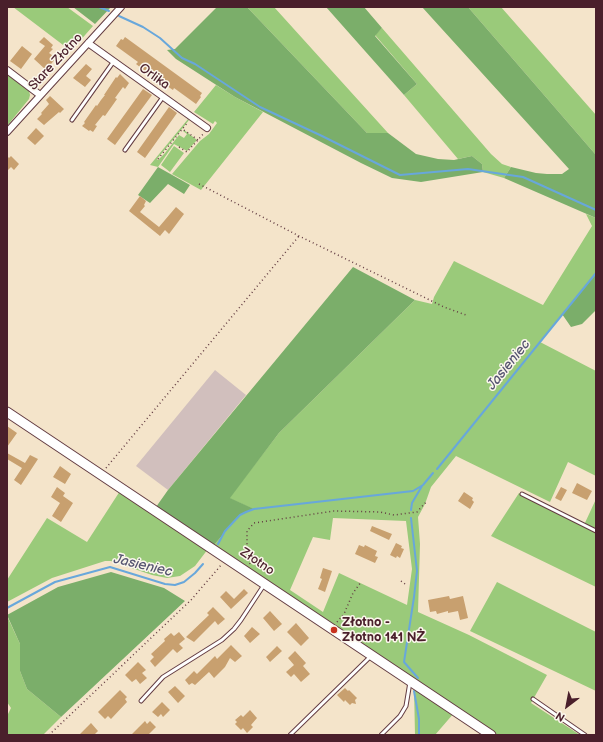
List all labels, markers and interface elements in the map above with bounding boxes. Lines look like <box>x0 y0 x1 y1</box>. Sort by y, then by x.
street label: Stare Złotno <box>26 30 86 94</box>
street label: Orlika <box>136 61 172 93</box>
water label: Jasieniec <box>484 337 534 393</box>
street label: Złotno <box>237 545 277 579</box>
water label: Jasieniec <box>112 551 174 581</box>
place label: Złotno - Złotno 141 NŻ <box>342 615 426 646</box>
marker: Złotno - Złotno 141 NŻ <box>329 625 339 635</box>
north arrow <box>547 686 587 726</box>
text: N <box>553 709 567 724</box>

